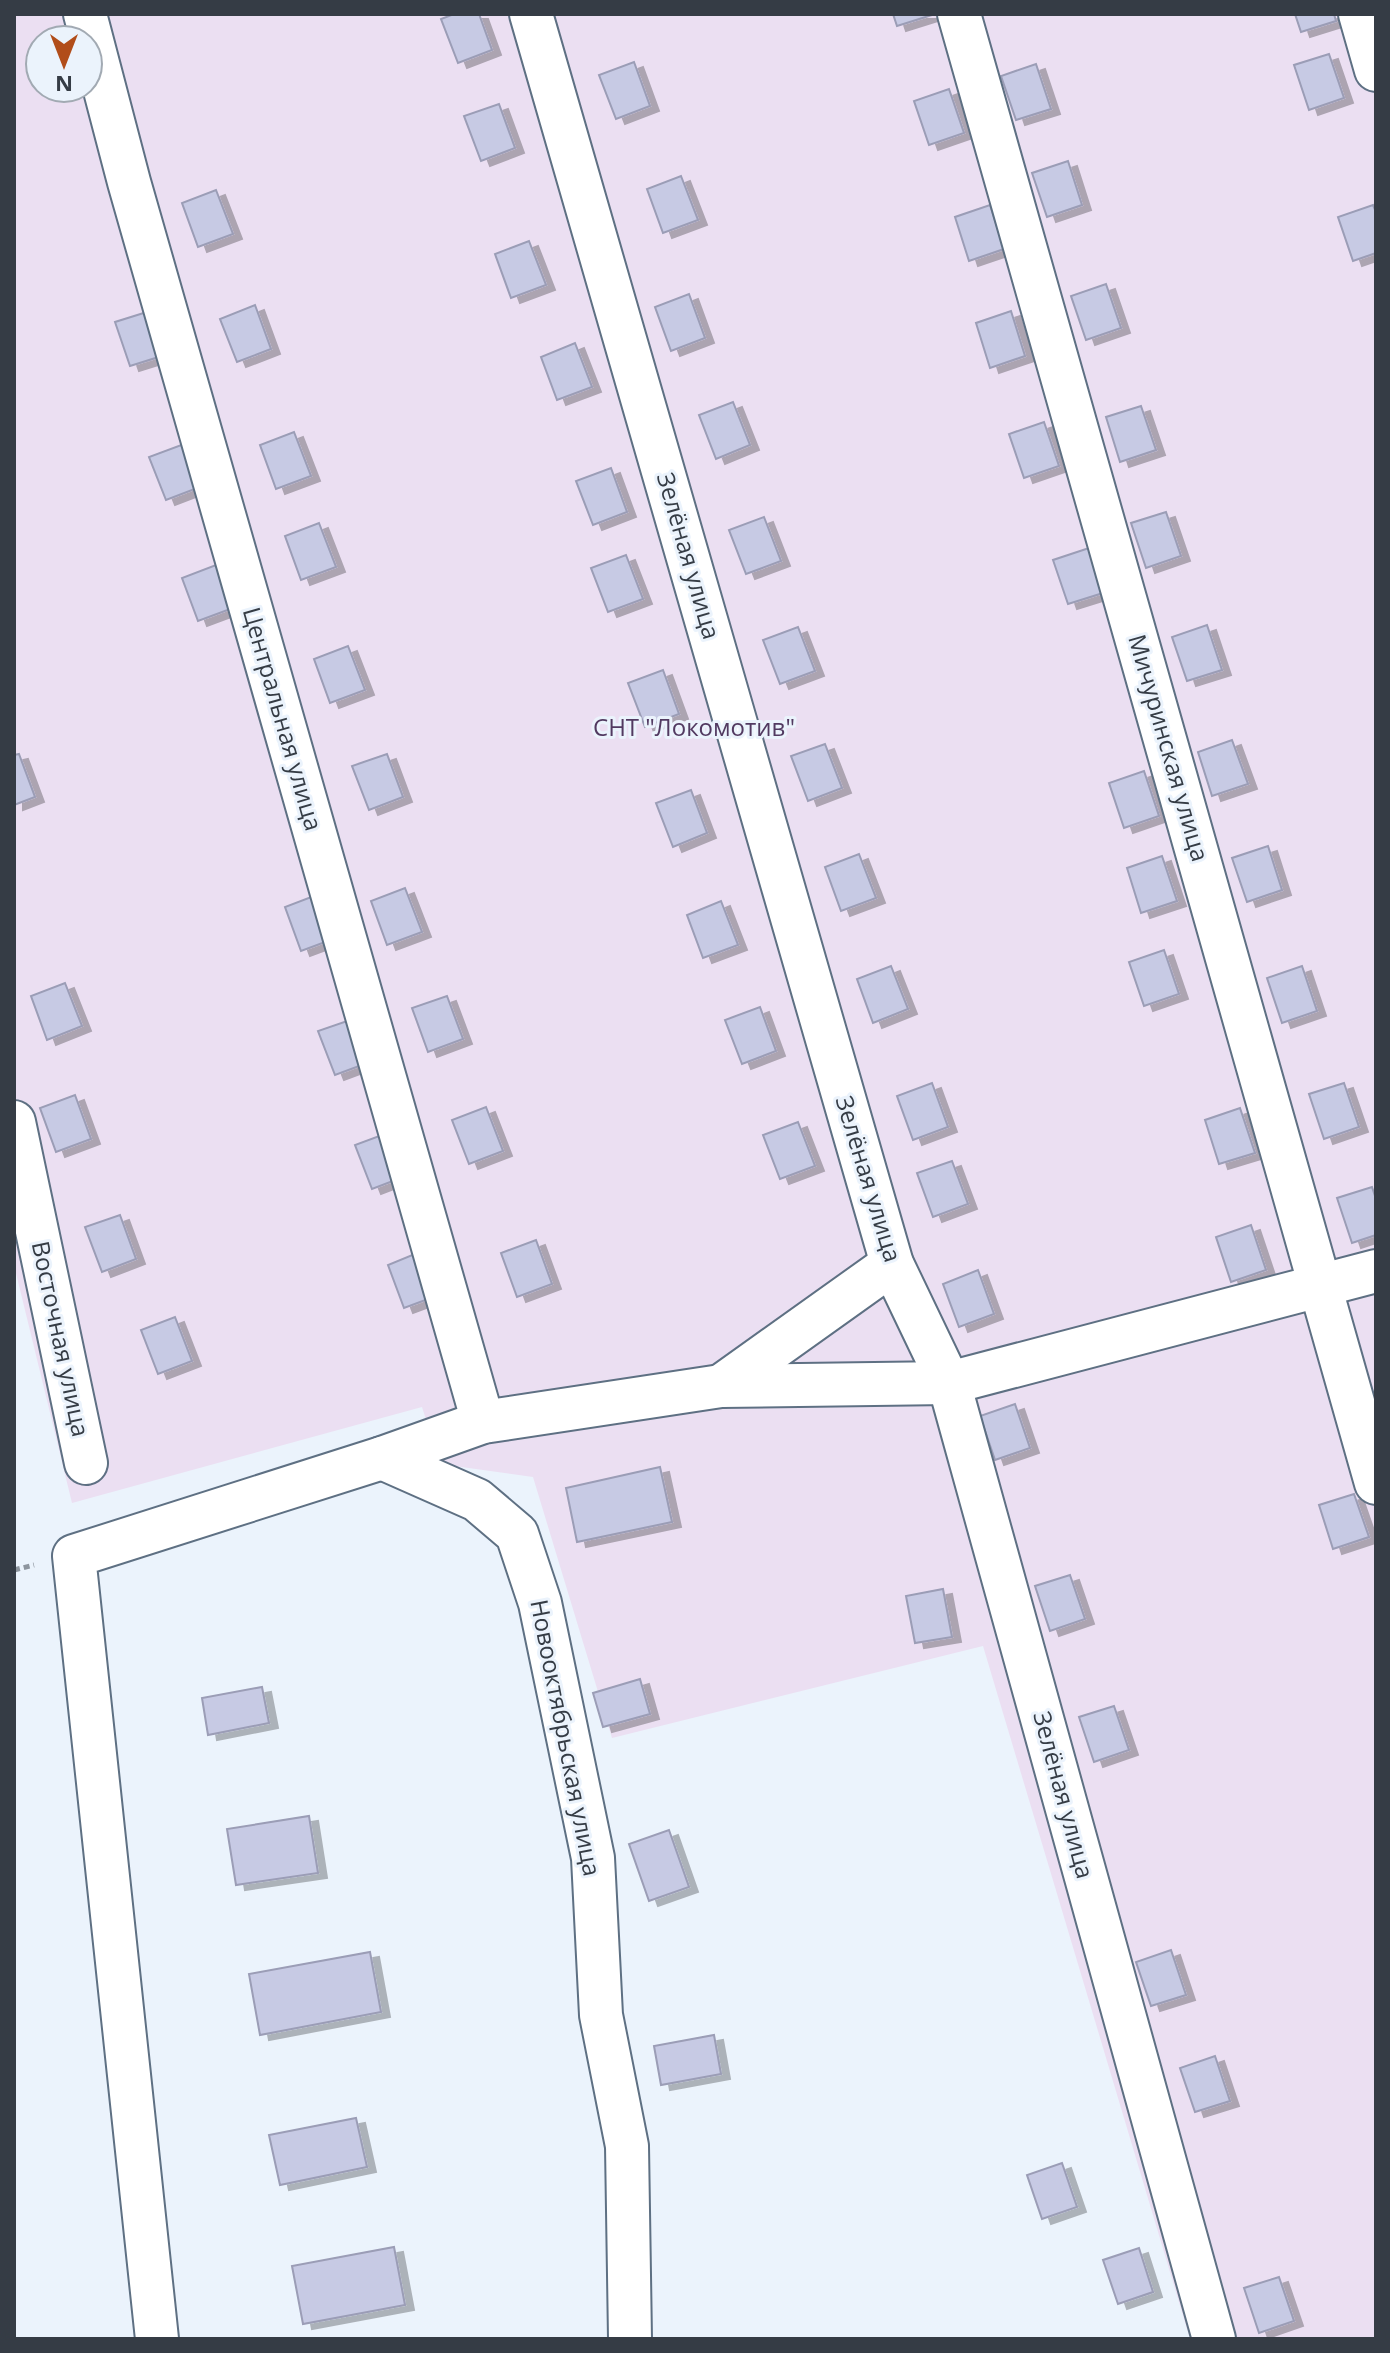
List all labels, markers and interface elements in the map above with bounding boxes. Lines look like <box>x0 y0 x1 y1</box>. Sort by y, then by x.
north arrow <box>24 24 104 104</box>
text: N <box>55 70 73 100</box>
street label: Зелёная улица <box>650 468 729 643</box>
street label: Центральная улица <box>236 603 331 834</box>
street label: Мичуринская улица <box>1121 630 1218 865</box>
park label: СНТ "Локомотив" <box>593 710 795 743</box>
street label: Зелёная улица <box>828 1091 910 1266</box>
street label: Восточная улица <box>25 1238 98 1440</box>
street label: Новооктябрьская улица <box>523 1597 609 1879</box>
street label: Зелёная улица <box>1026 1707 1103 1882</box>

